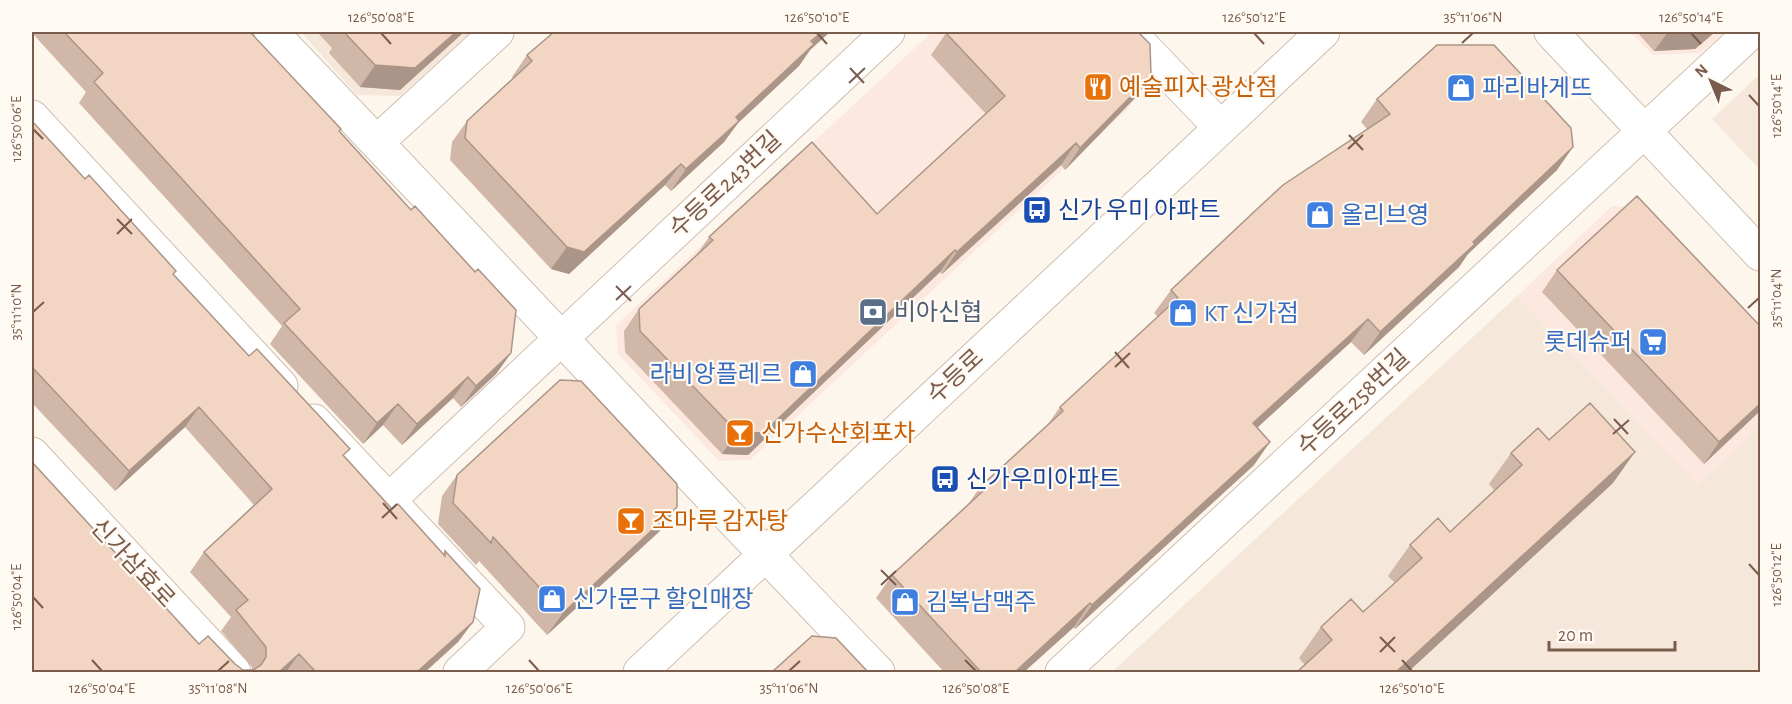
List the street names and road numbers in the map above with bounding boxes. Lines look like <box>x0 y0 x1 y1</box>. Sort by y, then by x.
street label: 수등로243번길 <box>665 127 786 242</box>
street label: 수등로 <box>923 345 988 408</box>
street label: 수등로258번길 <box>1293 345 1414 460</box>
street label: 신가삼효로 <box>86 514 179 612</box>

